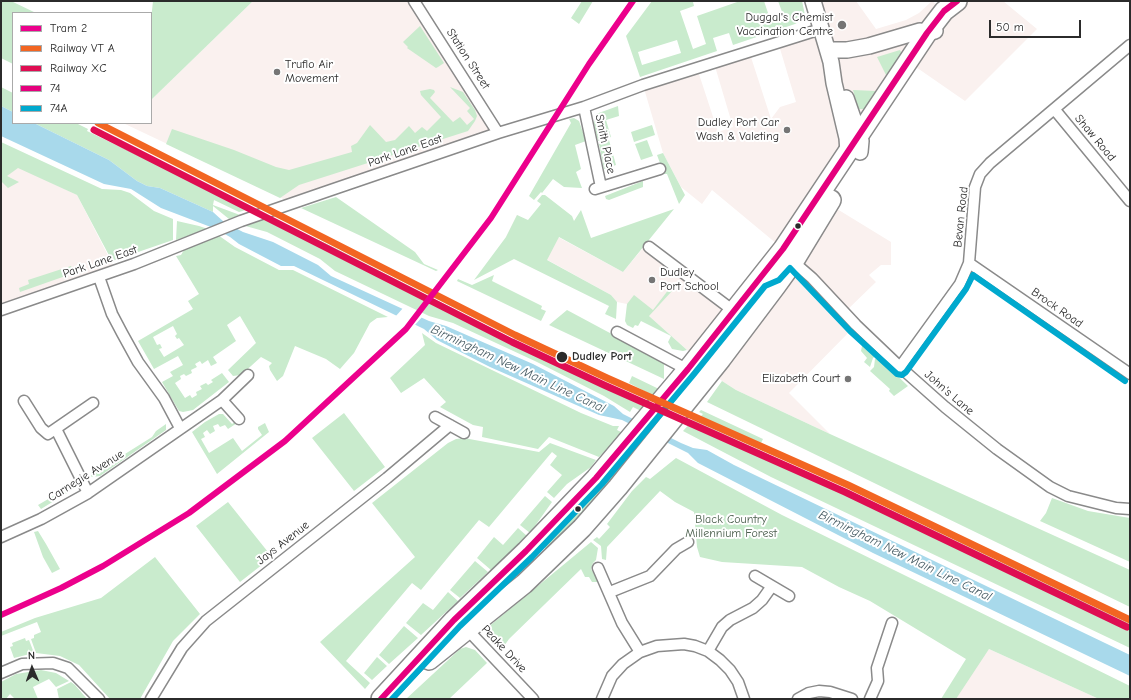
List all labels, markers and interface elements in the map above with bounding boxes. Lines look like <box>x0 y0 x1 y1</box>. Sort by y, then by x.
place label: Duggal's Chemist Vaccination Centre <box>737 11 833 39</box>
legend <box>12 12 152 124</box>
scale bar <box>991 12 1083 38</box>
marker: Duggal's Chemist Vaccination Centre <box>836 19 848 31</box>
text: 50 m <box>996 20 1024 34</box>
text: Tram 2 <box>50 21 87 35</box>
street label: Station Street <box>443 26 493 92</box>
text: Railway VT A <box>50 41 115 55</box>
place label: Truflo Air Movement <box>285 58 338 86</box>
text: Railway XC <box>50 61 107 75</box>
marker: Truflo Air Movement <box>272 67 282 77</box>
text: 74 <box>50 81 61 95</box>
text: 74A <box>50 101 68 115</box>
street label: Shaw Road <box>1071 112 1119 164</box>
street label: Smith Place <box>592 113 618 175</box>
place label: Dudley Port Car Wash & Valeting <box>696 116 779 144</box>
marker: Dudley Port Car Wash & Valeting <box>782 125 792 135</box>
street label: Park Lane East <box>366 132 444 170</box>
street label: Bevan Road <box>951 186 971 248</box>
unlabelled marker <box>793 221 803 231</box>
street label: Park Lane East <box>61 243 139 281</box>
place label: Dudley Port School <box>660 266 719 294</box>
marker: Dudley Port School <box>647 275 657 285</box>
street label: Brock Road <box>1028 285 1086 331</box>
water label: Birmingham New Main Line Canal <box>428 322 608 416</box>
marker: Dudley Port <box>555 350 569 364</box>
place label: Dudley Port <box>572 350 632 364</box>
street label: John's Lane <box>921 368 977 418</box>
place label: Elizabeth Court <box>762 372 840 386</box>
marker: Elizabeth Court <box>843 374 853 384</box>
street label: Carnegie Avenue <box>45 447 127 505</box>
unlabelled marker <box>573 504 583 514</box>
water label: Birmingham New Main Line Canal <box>816 507 994 605</box>
park label: Black Country Millennium Forest <box>685 513 777 541</box>
street label: Jays Avenue <box>254 518 312 568</box>
street label: Peake Drive <box>478 622 530 676</box>
north arrow <box>12 648 52 688</box>
text: N <box>28 649 35 662</box>

